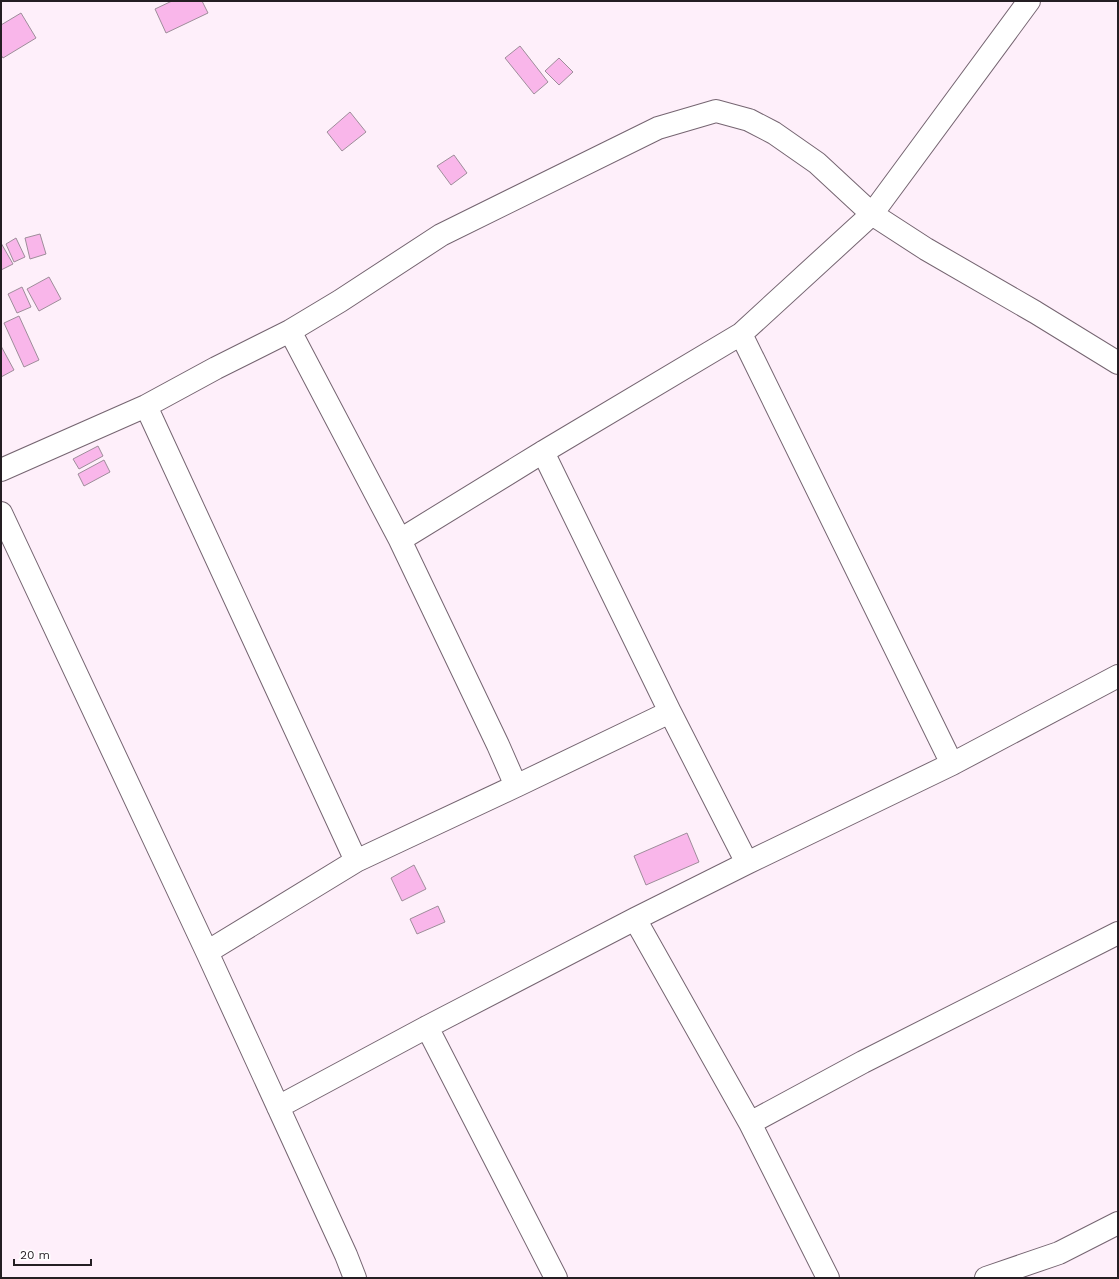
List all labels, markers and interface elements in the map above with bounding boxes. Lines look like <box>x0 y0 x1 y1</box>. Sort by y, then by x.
scale bar <box>14 1241 91 1267</box>
text: 20 m <box>20 1248 50 1262</box>

